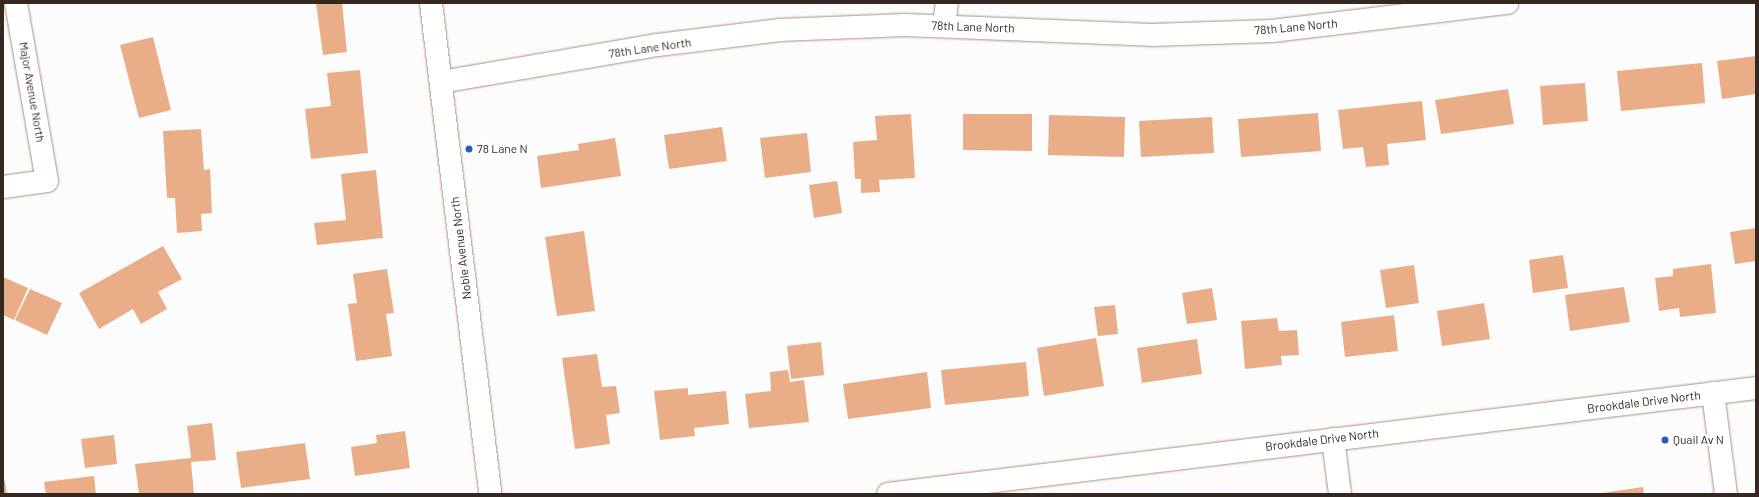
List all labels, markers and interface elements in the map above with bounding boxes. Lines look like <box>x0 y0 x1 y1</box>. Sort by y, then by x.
street label: 78th Lane North <box>1254 16 1338 38</box>
street label: 78th Lane North <box>931 18 1015 36</box>
street label: 78th Lane North <box>608 35 692 61</box>
street label: Major Avenue North <box>16 41 48 143</box>
place label: 78 Lane N <box>477 142 528 156</box>
marker: 78 Lane N <box>464 144 474 154</box>
street label: Noble Avenue North <box>448 196 474 300</box>
street label: Brookdale Drive North <box>1586 388 1702 416</box>
street label: Brookdale Drive North <box>1264 426 1380 454</box>
place label: Quail Av N <box>1673 433 1724 447</box>
marker: Quail Av N <box>1660 435 1670 445</box>

